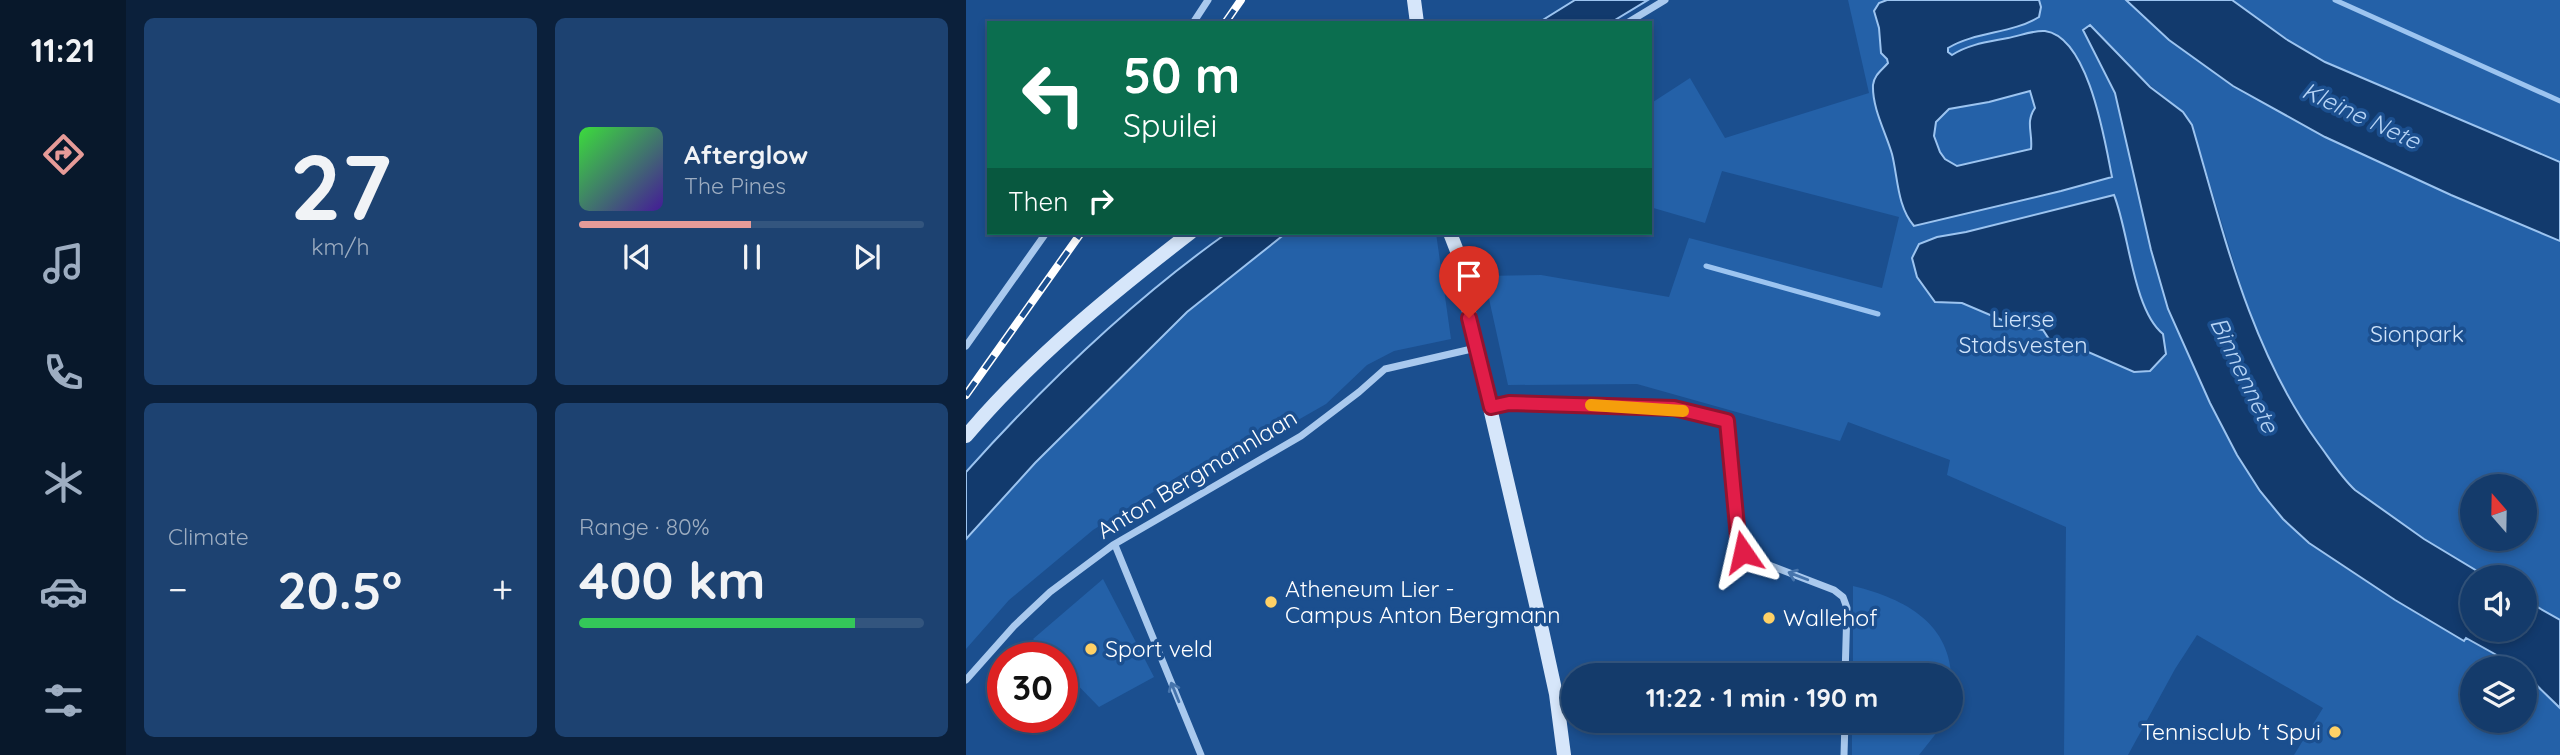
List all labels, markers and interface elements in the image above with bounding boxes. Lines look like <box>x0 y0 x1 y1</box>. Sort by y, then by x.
text: 11:21 <box>31 30 95 70</box>
text: 50 m <box>1123 44 1240 105</box>
icon: left <box>1008 49 1099 140</box>
water label: Kleine Nete <box>2298 75 2427 156</box>
text: Spuilei <box>1123 105 1217 145</box>
text: 27 <box>290 129 391 243</box>
icon: directions <box>39 130 88 179</box>
text: Afterglow <box>684 138 808 171</box>
text: The Pines <box>684 171 786 200</box>
icon: right <box>1082 182 1120 220</box>
text: Then <box>1008 185 1068 218</box>
text: km/h <box>311 232 370 261</box>
icon: previous <box>618 238 656 276</box>
icon: pause <box>733 238 771 276</box>
icon: next <box>848 238 886 276</box>
icon: music <box>39 239 88 288</box>
pin <box>1439 246 1499 318</box>
icon: arrive <box>1450 257 1488 295</box>
park label: Lierse Stadsvesten <box>1958 304 2088 359</box>
water label: Binnennete <box>2204 312 2286 439</box>
park label: Sionpark <box>2370 319 2464 348</box>
icon: phone <box>39 348 88 397</box>
street label: Anton Bergmannlaan <box>1091 402 1302 545</box>
icon: climate <box>39 458 88 507</box>
north arrow <box>2460 474 2538 551</box>
map controls <box>2460 474 2537 733</box>
text: Range · 80% <box>579 512 710 541</box>
position arrow <box>1706 515 1780 589</box>
text: Climate <box>168 522 249 551</box>
text: 400 km <box>579 547 766 612</box>
text: 20.5° <box>277 557 402 622</box>
text: − <box>168 565 188 613</box>
text: + <box>492 565 513 613</box>
button: sound <box>2460 565 2537 642</box>
icon: car <box>39 567 88 616</box>
one-way arrow <box>1787 569 1809 581</box>
place label: Atheneum Lier - Campus Anton Bergmann <box>1285 574 1561 629</box>
marker: Atheneum Lier - Campus Anton Bergmann <box>1263 594 1279 610</box>
place label: Wallehof <box>1783 603 1878 632</box>
marker: Wallehof <box>1761 610 1777 626</box>
place label: Sport veld <box>1105 634 1213 663</box>
marker: Sport veld <box>1083 641 1099 657</box>
speed limit sign: 30 <box>987 642 1078 733</box>
button: layers <box>2460 656 2537 733</box>
icon: filters <box>39 676 88 725</box>
one-way arrow <box>1168 681 1181 703</box>
text: 11:22 · 1 min · 190 m <box>1646 681 1878 714</box>
place label: Tennisclub 't Spui <box>2141 717 2321 746</box>
marker: Tennisclub 't Spui <box>2327 724 2343 740</box>

